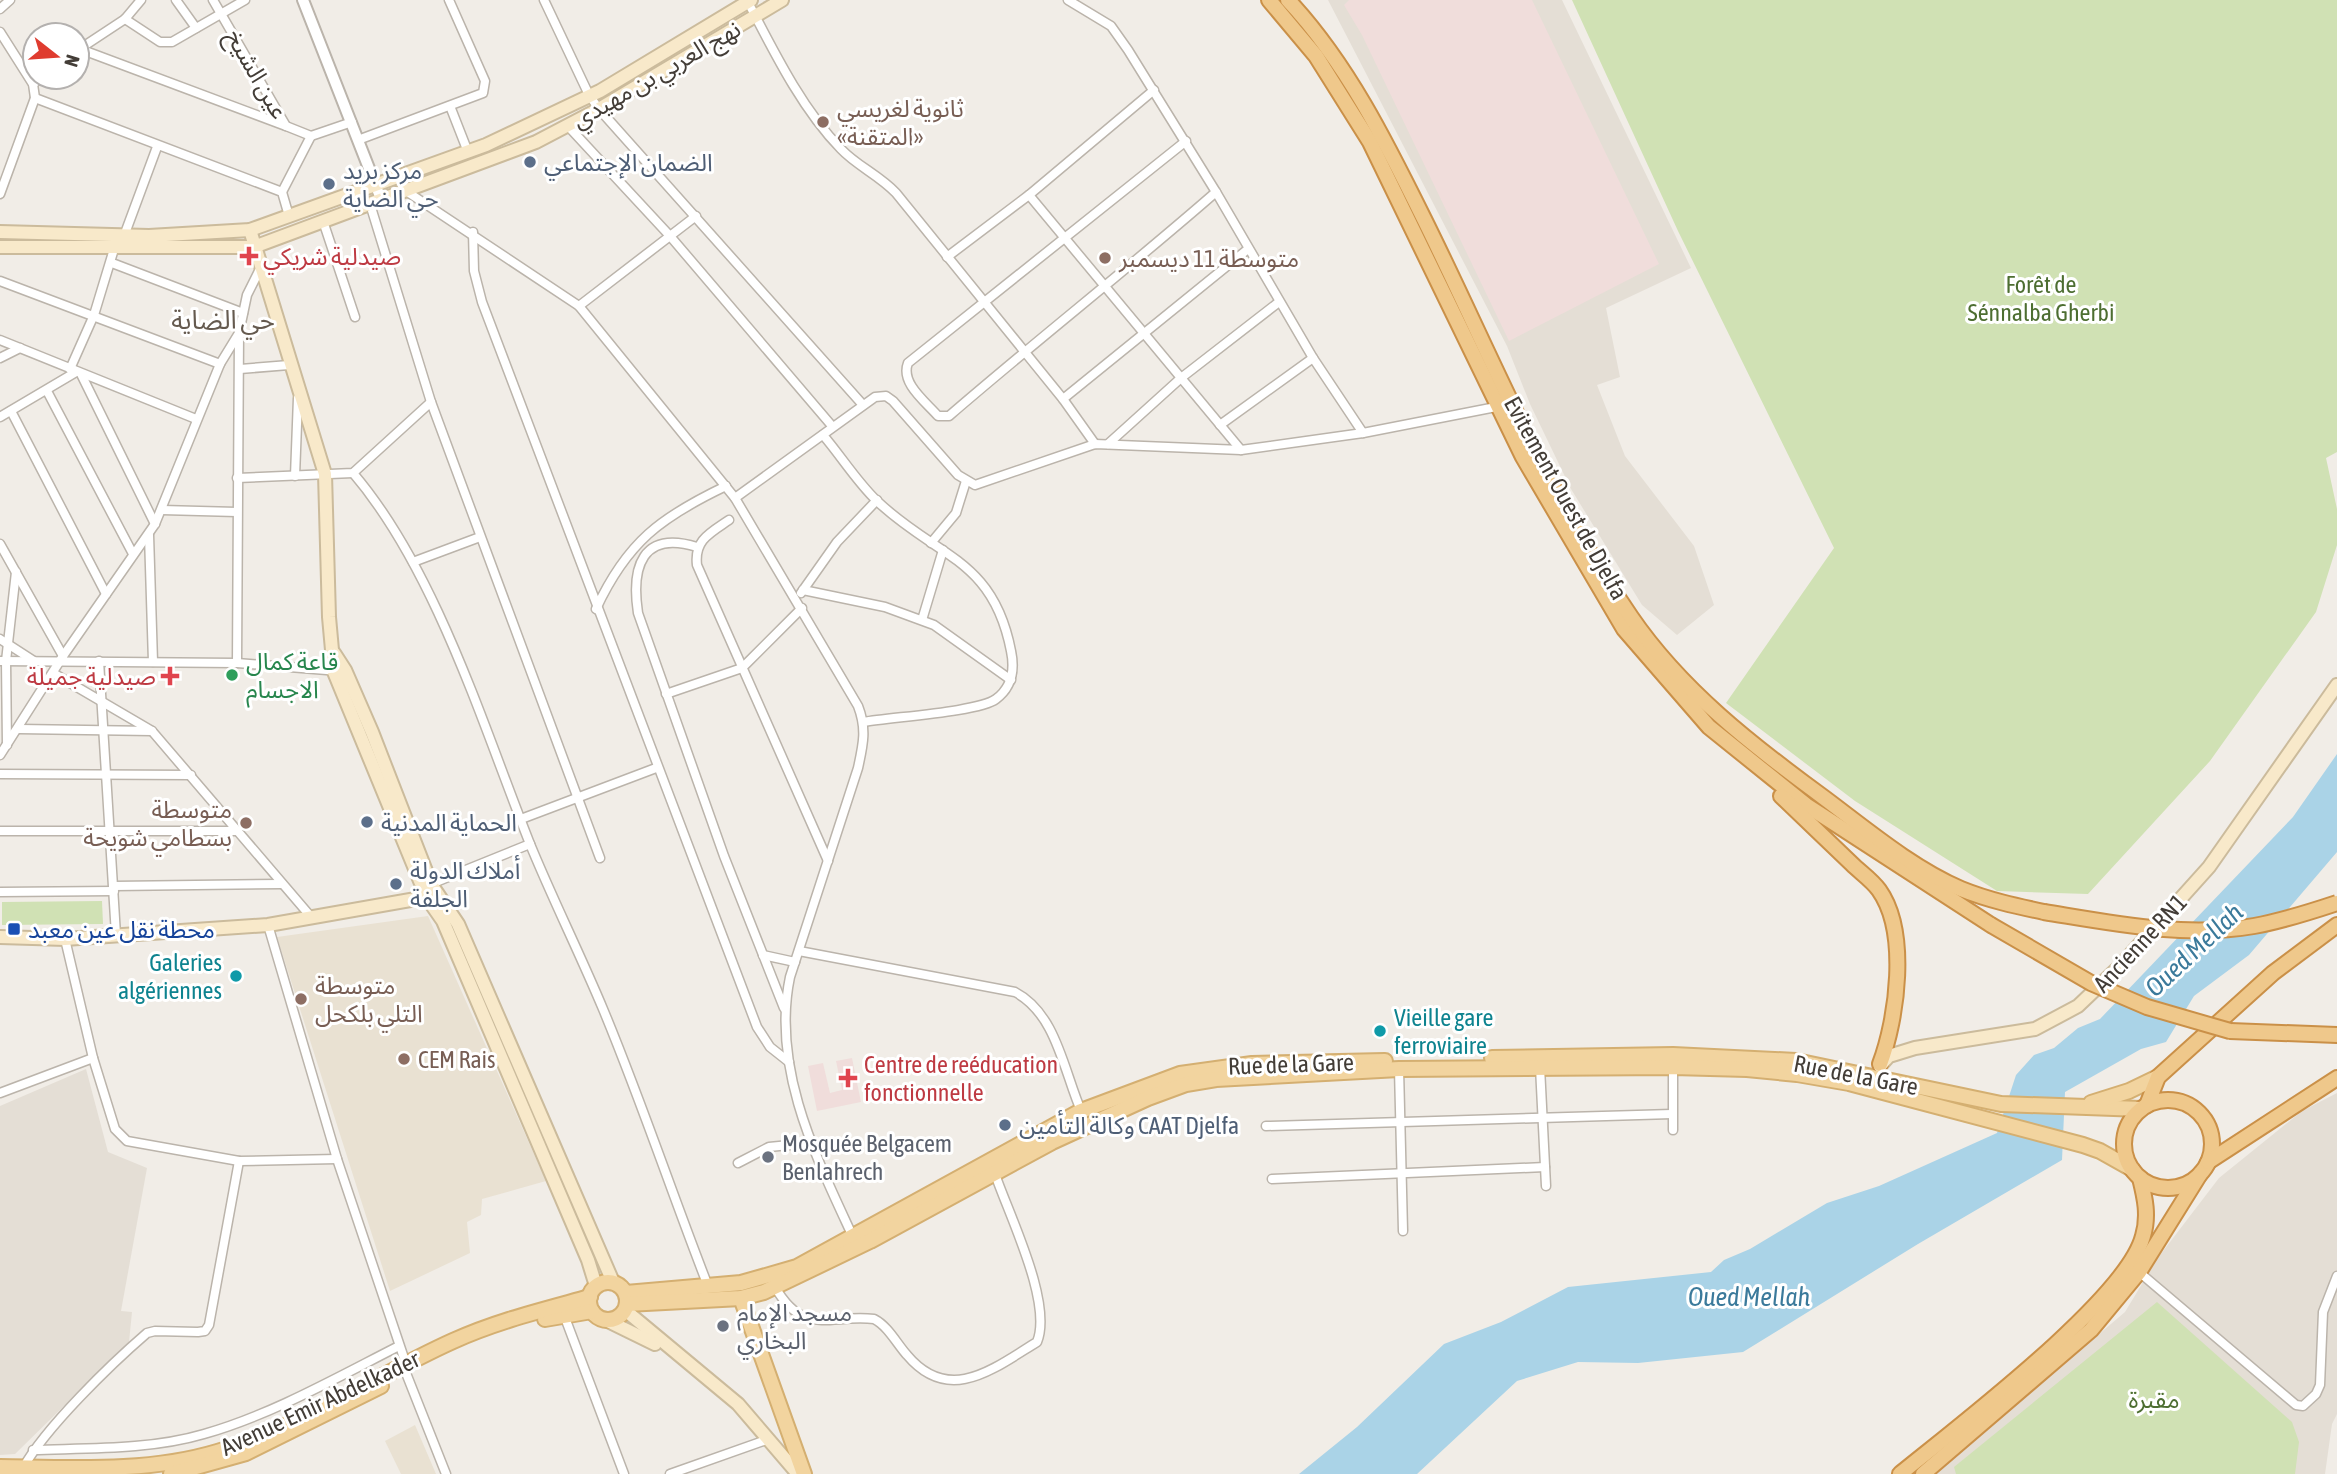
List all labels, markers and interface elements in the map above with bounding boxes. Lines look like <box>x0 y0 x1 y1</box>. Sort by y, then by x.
street label: نهج العربي بن مهيدي <box>567 15 748 138</box>
north arrow <box>21 21 91 91</box>
street label: عين الشيخ <box>217 25 293 125</box>
text: N <box>60 52 84 70</box>
place label: ثانوية لغريسي «المتقنة» <box>837 95 964 150</box>
marker: ثانوية لغريسي «المتقنة» <box>815 114 831 130</box>
place label: الضمان الإجتماعي <box>544 149 713 181</box>
marker: الضمان الإجتماعي <box>522 154 538 170</box>
place label: مركز بريد حي الضاية <box>343 157 439 217</box>
marker: مركز بريد حي الضاية <box>321 176 337 192</box>
place label: صيدلية شريكي <box>263 243 401 275</box>
place label: متوسطة 11 ديسمبر <box>1118 245 1299 273</box>
marker: صيدلية شريكي <box>241 248 257 264</box>
marker: متوسطة 11 ديسمبر <box>1097 250 1113 266</box>
park label: Forêt de Sénnalba Gherbi <box>1968 271 2114 326</box>
district label: حي الضاية <box>171 305 275 340</box>
street label: Evitement Ouest de Djelfa <box>1499 392 1633 604</box>
place label: قاعة كمال الاجسام <box>246 648 338 708</box>
place label: صيدلية جميلة <box>27 663 156 690</box>
marker: قاعة كمال الاجسام <box>224 667 240 683</box>
marker: صيدلية جميلة <box>162 668 178 684</box>
place label: متوسطة بسطامي شويحة <box>83 796 232 856</box>
place label: الحماية المدنية <box>381 809 517 836</box>
marker: الحماية المدنية <box>359 814 375 830</box>
marker: متوسطة بسطامي شويحة <box>238 815 254 831</box>
place label: أملاك الدولة الجلفة <box>410 854 520 912</box>
marker: أملاك الدولة الجلفة <box>388 876 404 892</box>
street label: Ancienne RN1 <box>2088 889 2192 997</box>
water label: Oued Mellah <box>2139 897 2249 1003</box>
place label: محطة نقل عين معبد <box>28 916 215 943</box>
marker: محطة نقل عين معبد <box>6 921 22 937</box>
place label: Galeries algériennes <box>118 949 222 1004</box>
marker: Galeries algériennes <box>228 968 244 984</box>
place label: متوسطة التلي بلكحل <box>315 972 423 1032</box>
marker: متوسطة التلي بلكحل <box>293 991 309 1007</box>
place label: Vieille gare ferroviaire <box>1394 1004 1493 1059</box>
marker: Vieille gare ferroviaire <box>1372 1023 1388 1039</box>
place label: CEM Rais <box>418 1046 496 1073</box>
street label: Rue de la Gare <box>1228 1048 1354 1080</box>
street label: Rue de la Gare <box>1792 1050 1920 1100</box>
marker: CEM Rais <box>396 1051 412 1067</box>
place label: Centre de reéducation fonctionnelle <box>864 1051 1058 1106</box>
marker: Centre de reéducation fonctionnelle <box>838 1068 858 1088</box>
place label: وكالة التأمين CAAT Djelfa <box>1019 1109 1239 1140</box>
marker: وكالة التأمين CAAT Djelfa <box>997 1117 1013 1133</box>
place label: Mosquée Belgacem Benlahrech <box>782 1130 952 1185</box>
marker: Mosquée Belgacem Benlahrech <box>760 1149 776 1165</box>
water label: Oued Mellah <box>1688 1282 1810 1312</box>
place label: مسجد الإمام البخاري <box>737 1299 852 1359</box>
marker: مسجد الإمام البخاري <box>715 1318 731 1334</box>
street label: Avenue Emir Abdelkader <box>216 1345 424 1461</box>
park label: مقبرة <box>2129 1386 2179 1414</box>

